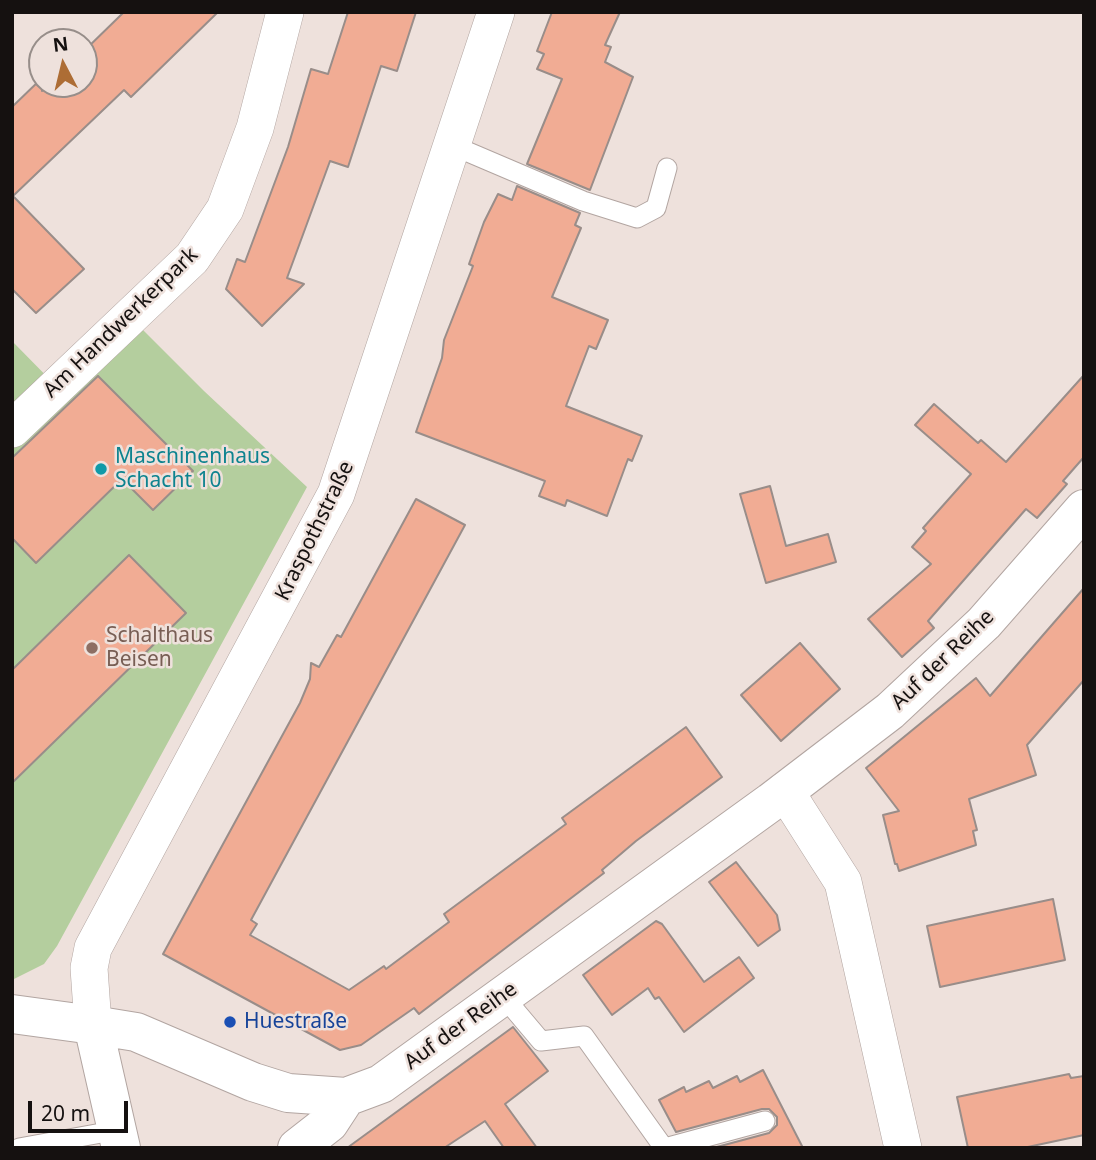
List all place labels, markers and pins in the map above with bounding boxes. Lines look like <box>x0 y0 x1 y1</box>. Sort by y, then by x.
place label: Maschinenhaus Schacht 10 <box>115 444 270 494</box>
marker: Maschinenhaus Schacht 10 <box>93 461 109 477</box>
place label: Schalthaus Beisen <box>106 623 213 673</box>
marker: Schalthaus Beisen <box>84 640 100 656</box>
place label: Huestraße <box>244 1009 347 1035</box>
marker: Huestraße <box>222 1014 238 1030</box>

